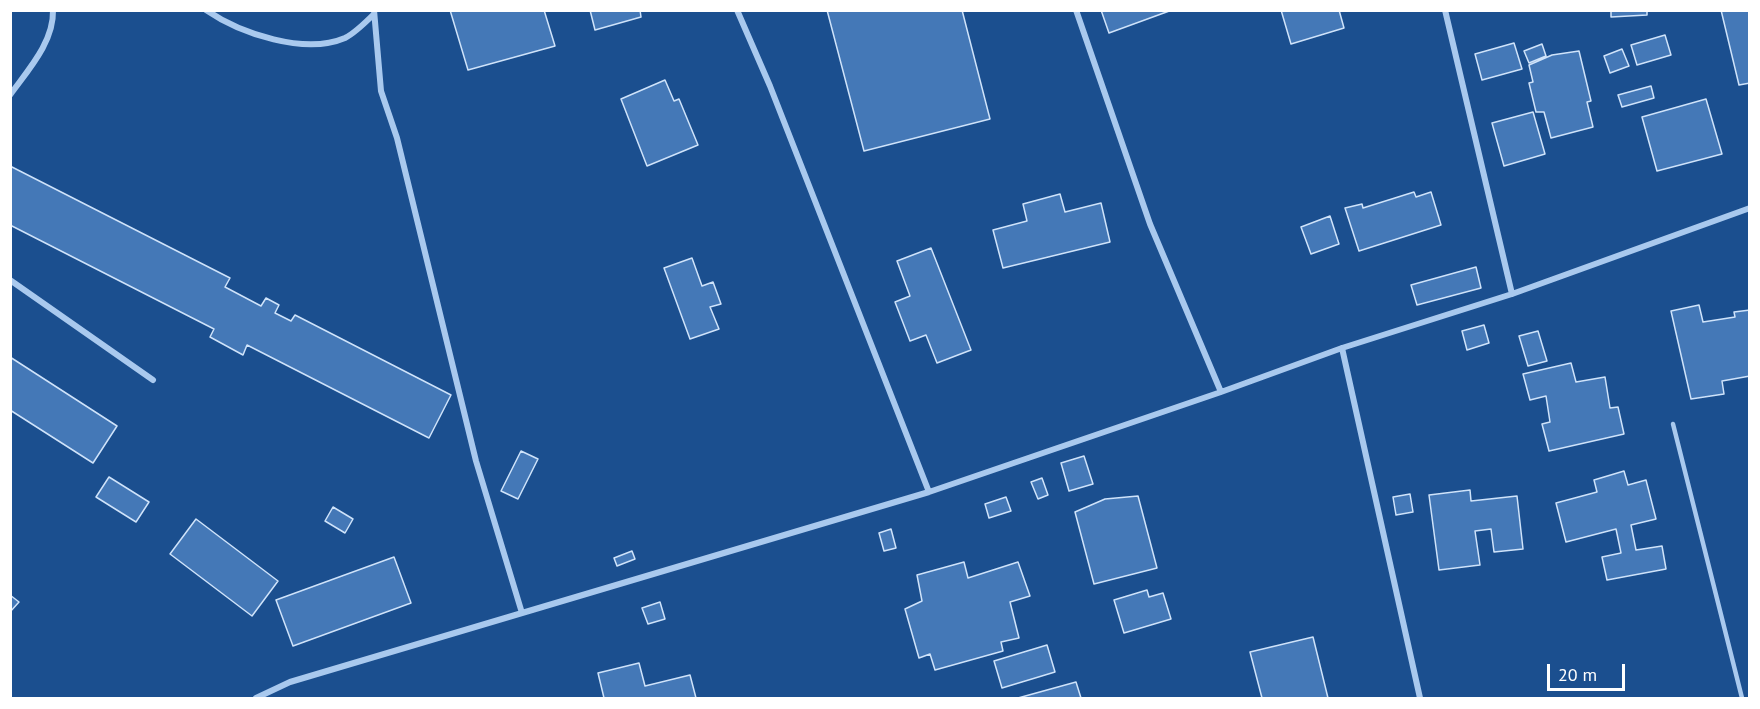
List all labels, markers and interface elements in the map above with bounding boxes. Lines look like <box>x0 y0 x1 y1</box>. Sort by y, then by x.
scale bar <box>1550 652 1628 690</box>
text: 20 m <box>1558 663 1597 686</box>

